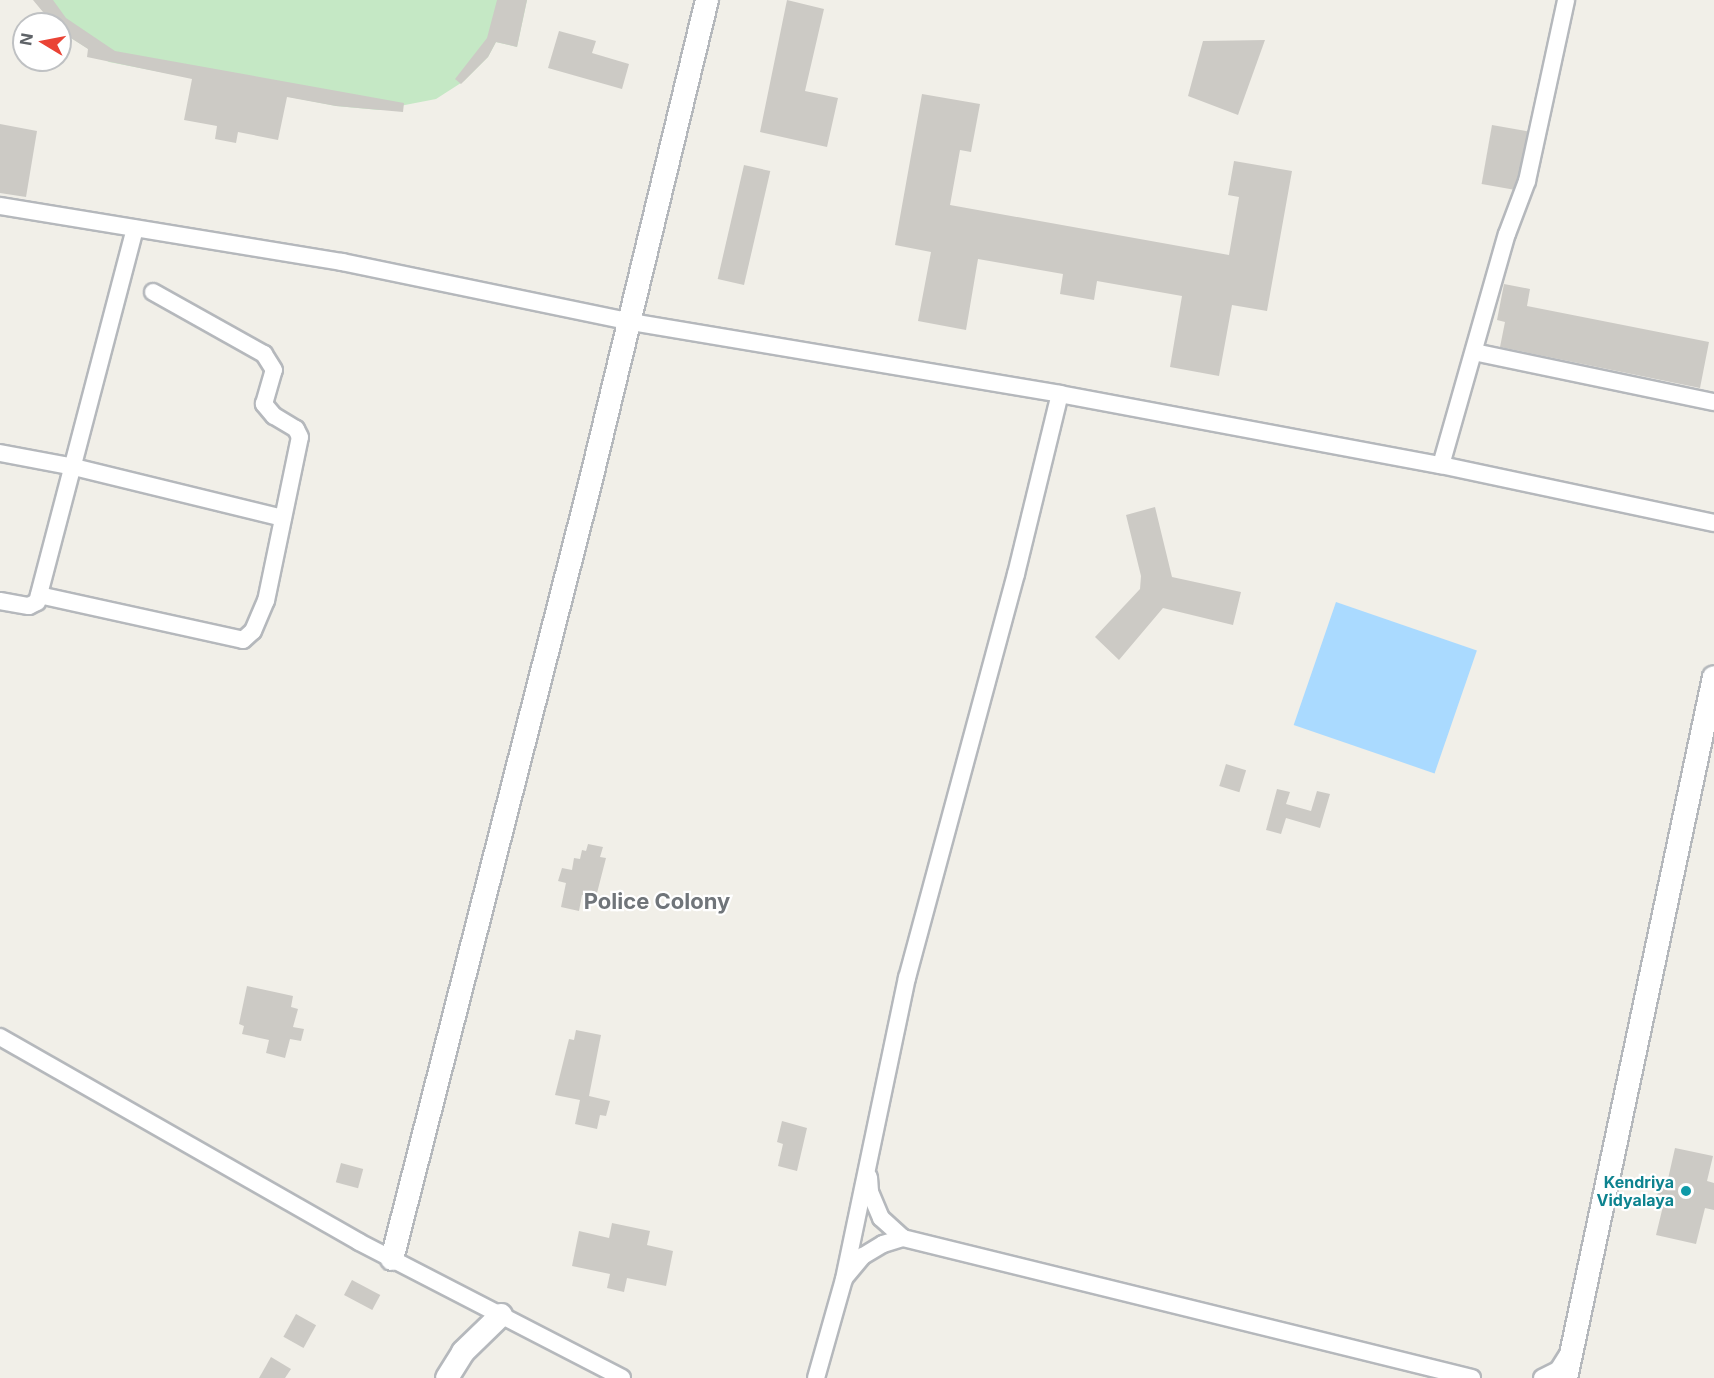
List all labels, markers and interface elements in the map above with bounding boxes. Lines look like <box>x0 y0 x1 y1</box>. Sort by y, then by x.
north arrow <box>12 12 72 72</box>
text: N <box>15 31 37 47</box>
district label: Police Colony <box>584 889 730 915</box>
place label: Kendriya Vidyalaya <box>1597 1172 1674 1210</box>
marker: Kendriya Vidyalaya <box>1679 1184 1693 1198</box>

